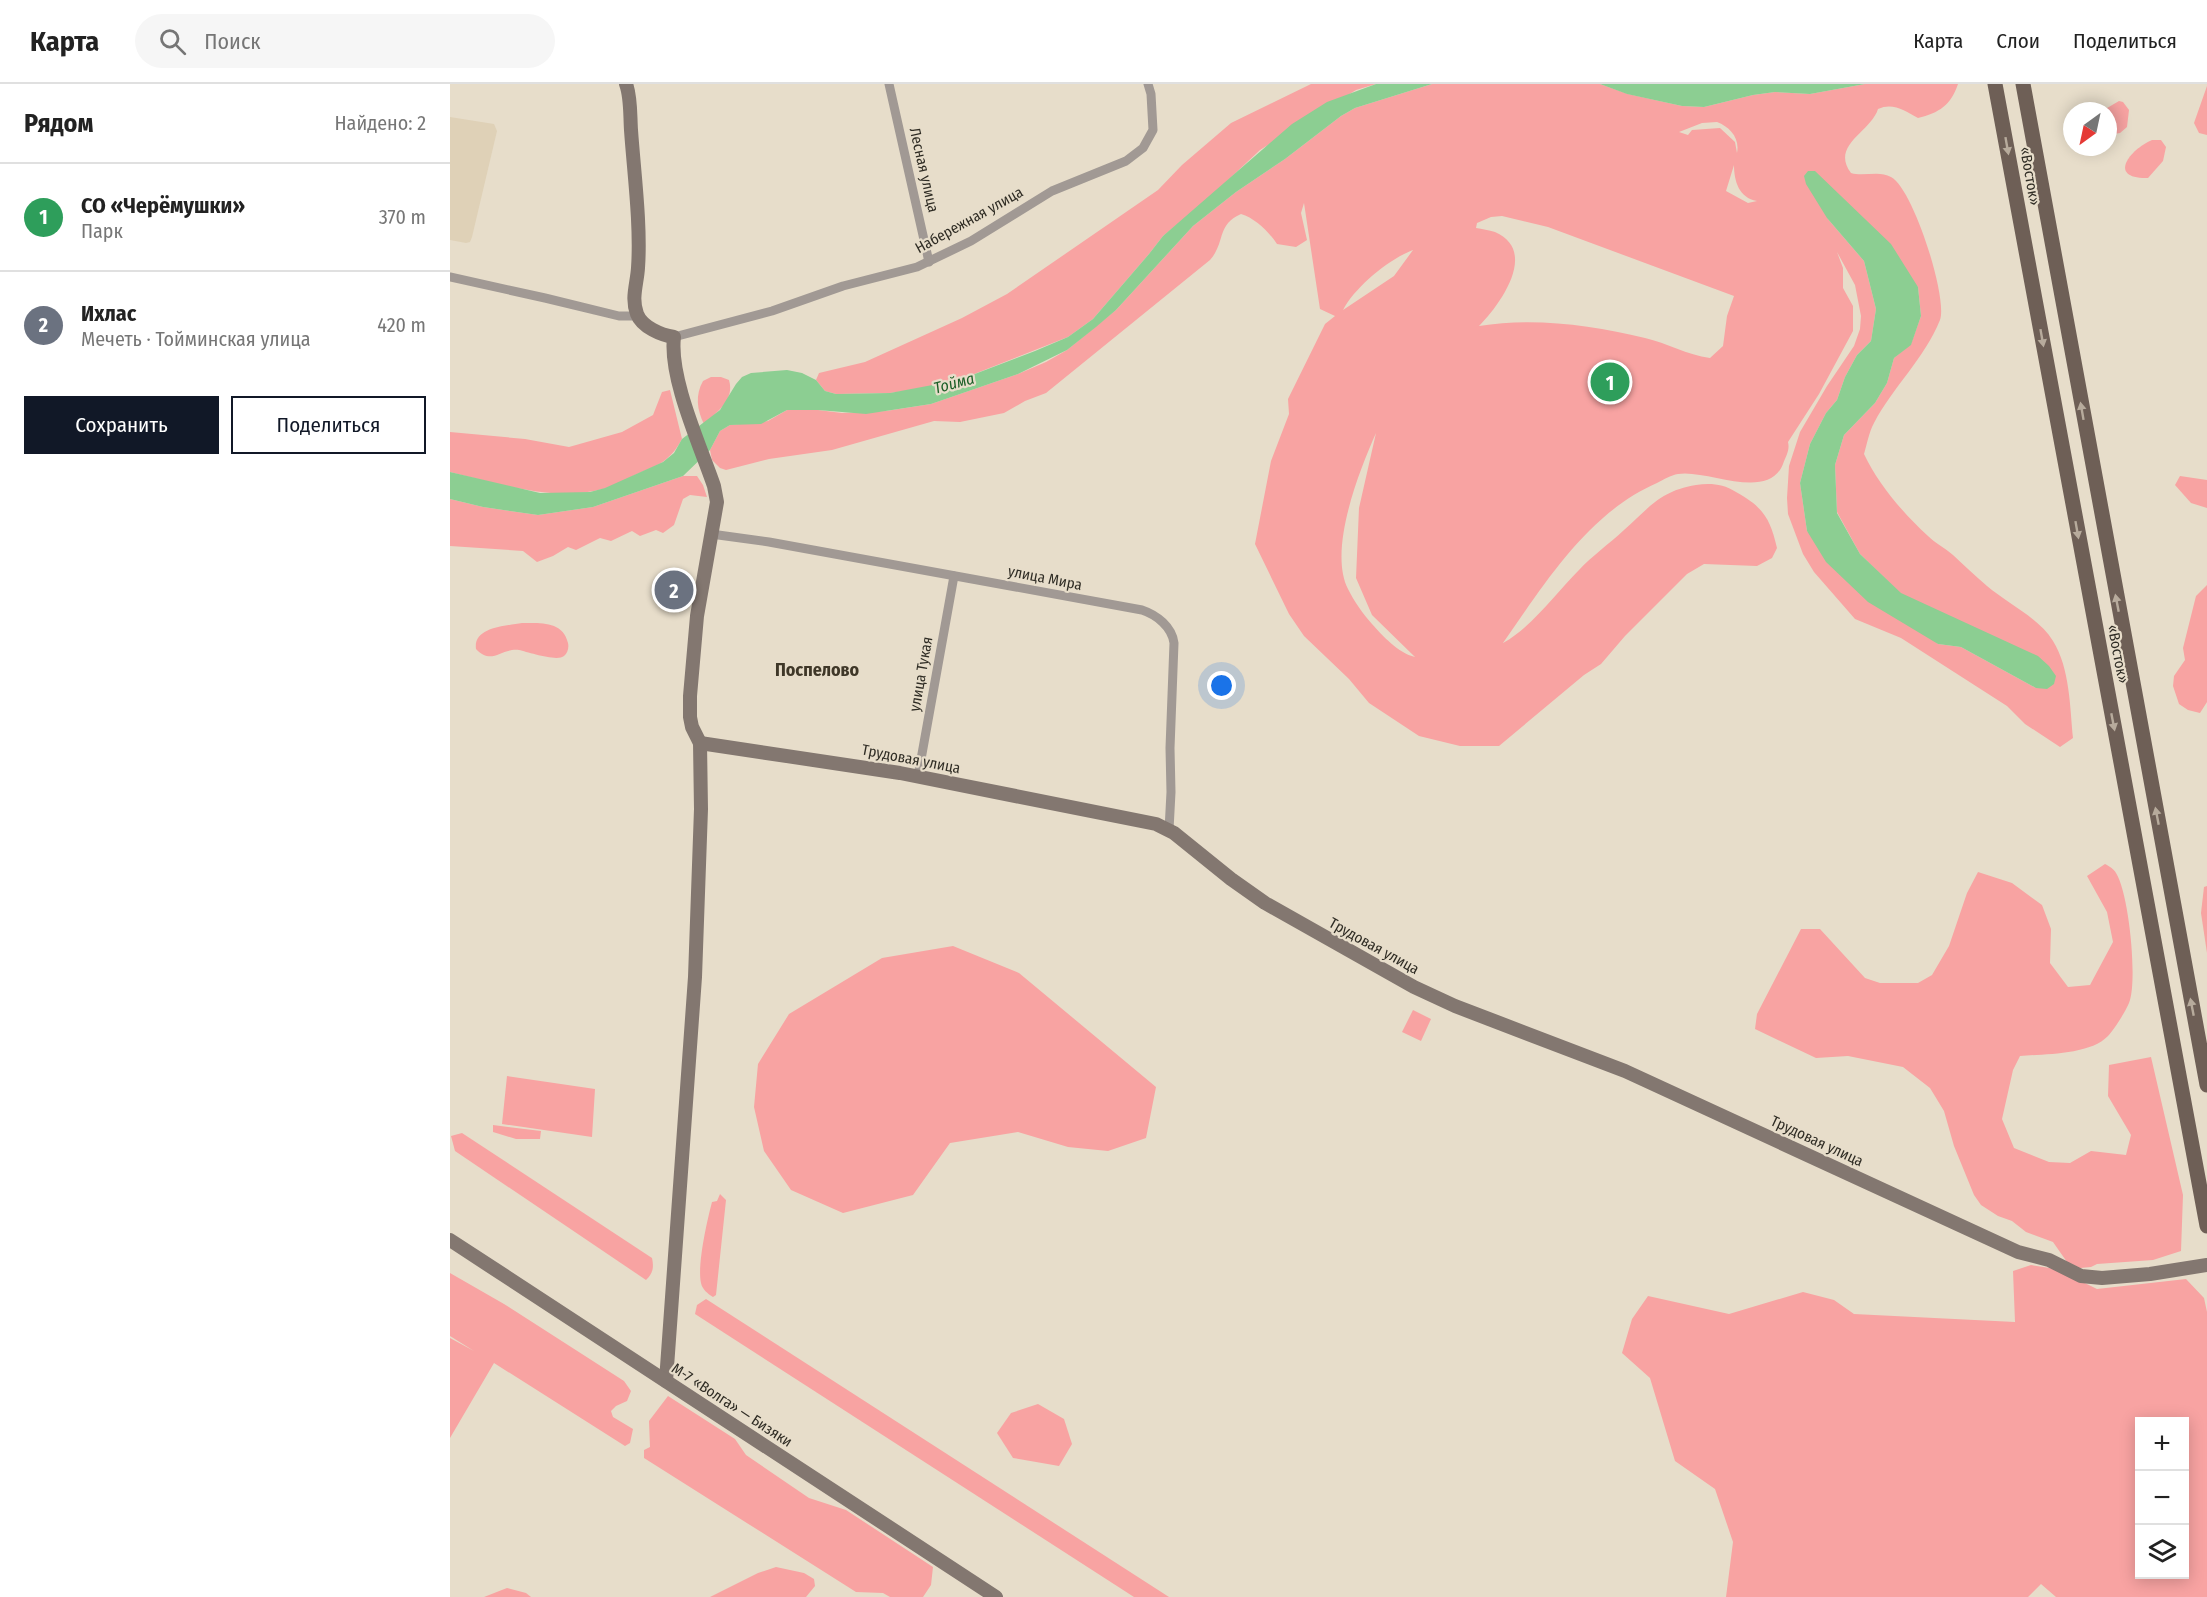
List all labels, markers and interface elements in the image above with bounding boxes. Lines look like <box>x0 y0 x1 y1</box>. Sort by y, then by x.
search box <box>135 14 555 68</box>
text: Карта <box>30 25 99 58</box>
icon: search <box>156 25 189 58</box>
text: Поиск <box>204 28 261 55</box>
text: Карта <box>1913 28 1963 54</box>
text: Слои <box>1996 28 2040 54</box>
text: Поделиться <box>2073 28 2177 54</box>
north arrow <box>2063 102 2117 156</box>
text: Рядом <box>24 108 93 139</box>
text: Найдено: 2 <box>334 111 426 135</box>
street label: Лесная улица <box>905 126 943 214</box>
one-way arrow <box>2003 137 2012 156</box>
street label: «Восток» <box>2016 145 2044 207</box>
street label: Набережная улица <box>912 183 1026 257</box>
text: СО «Черёмушки» <box>81 192 245 219</box>
text: 1 <box>39 205 48 229</box>
text: 370 m <box>379 205 426 229</box>
text: Парк <box>81 219 123 243</box>
text: Ихлас <box>81 300 136 327</box>
text: 2 <box>39 313 48 337</box>
text: 420 m <box>377 313 426 337</box>
text: Мечеть · Тойминская улица <box>81 327 311 351</box>
one-way arrow <box>2038 329 2047 348</box>
pin: 1 <box>1590 360 1630 404</box>
water label: Тойма <box>932 368 976 398</box>
button: Сохранить <box>24 396 219 454</box>
button: Поделиться <box>231 396 426 454</box>
one-way arrow <box>2077 402 2086 421</box>
one-way arrow <box>2073 521 2082 540</box>
street label: улица Мира <box>1006 562 1084 594</box>
pin: 2 <box>654 568 694 612</box>
one-way arrow <box>2112 594 2121 613</box>
street label: «Восток» <box>2104 623 2132 685</box>
street label: улица Тукая <box>906 635 936 713</box>
district label: Поспелово <box>775 659 859 681</box>
your location <box>1207 671 1236 700</box>
one-way arrow <box>2109 712 2118 731</box>
street label: Трудовая улица <box>860 741 962 777</box>
one-way arrow <box>2152 806 2161 825</box>
street label: Трудовая улица <box>1326 914 1422 978</box>
one-way arrow <box>2188 998 2197 1017</box>
street label: Трудовая улица <box>1768 1112 1866 1170</box>
street label: М-7 «Волга» — Бизяки <box>668 1359 796 1451</box>
map controls <box>2135 1417 2189 1579</box>
button: + <box>2135 1417 2189 1471</box>
button: − <box>2135 1471 2189 1525</box>
button: layers <box>2135 1525 2189 1579</box>

